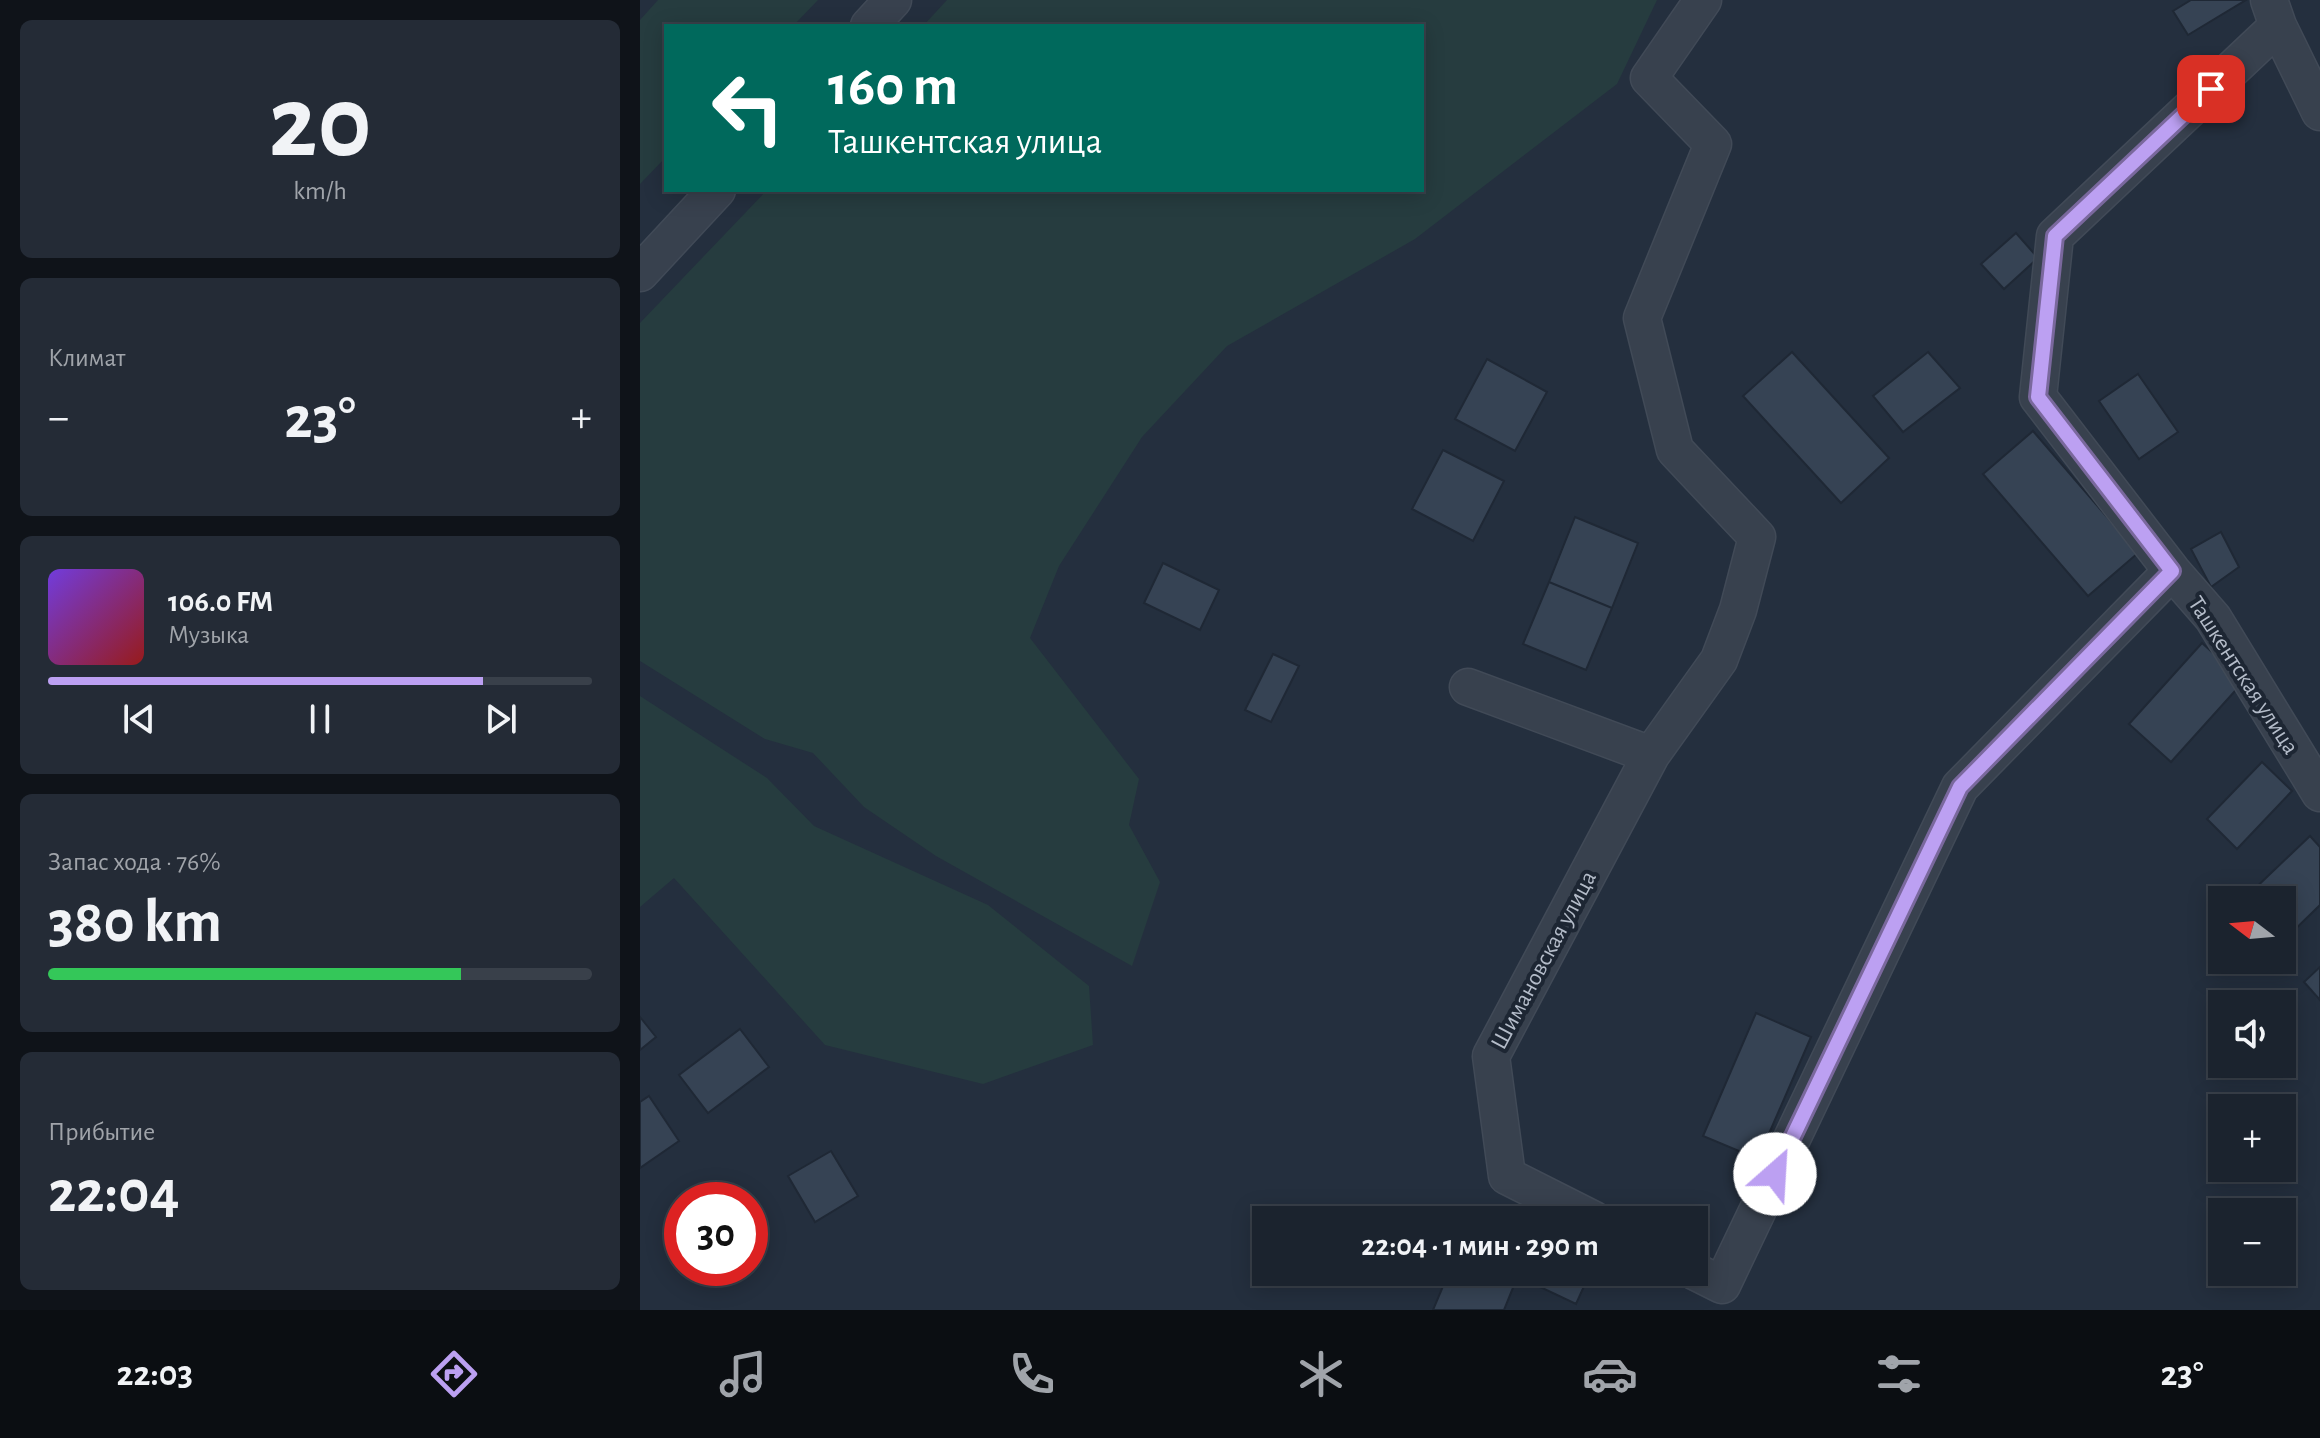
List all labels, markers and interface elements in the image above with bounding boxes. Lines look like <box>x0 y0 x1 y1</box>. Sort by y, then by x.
pin <box>2177 55 2245 123</box>
icon: left <box>696 56 800 160</box>
text: 160 m <box>828 59 958 115</box>
icon: arrive <box>2189 67 2233 111</box>
text: 20 <box>268 72 372 176</box>
text: Ташкентская улица <box>828 124 1102 160</box>
text: km/h <box>293 178 347 204</box>
text: Климат <box>48 345 125 371</box>
text: 23° <box>284 389 356 449</box>
text: − <box>48 396 69 440</box>
text: + <box>571 396 592 440</box>
text: 106.0 FM <box>168 587 273 617</box>
street label: Ташкентская улица <box>2183 592 2303 759</box>
text: Музыка <box>168 622 249 648</box>
icon: previous <box>117 697 161 741</box>
icon: pause <box>298 697 342 741</box>
icon: next <box>479 697 523 741</box>
text: Запас хода · 76% <box>48 849 221 875</box>
street label: Шимановская улица <box>1487 867 1601 1054</box>
north arrow <box>2208 886 2296 974</box>
map controls <box>2208 886 2296 1286</box>
text: 380 km <box>48 893 222 953</box>
button: sound <box>2208 990 2296 1078</box>
button: + <box>2208 1094 2296 1182</box>
text: Прибытие <box>48 1119 155 1145</box>
position arrow <box>1733 1132 1817 1216</box>
text: 22:04 <box>48 1163 180 1223</box>
speed limit sign: 30 <box>664 1182 768 1286</box>
button: − <box>2208 1198 2296 1286</box>
text: 22:04 · 1 мин · 290 m <box>1361 1231 1599 1261</box>
icon: directions <box>426 1346 482 1402</box>
icon: music <box>715 1346 771 1402</box>
icon: phone <box>1004 1346 1060 1402</box>
icon: climate <box>1293 1346 1349 1402</box>
icon: car <box>1582 1346 1638 1402</box>
icon: filters <box>1871 1346 1927 1402</box>
text: 22:03 <box>117 1356 193 1392</box>
text: 23° <box>2160 1356 2203 1392</box>

